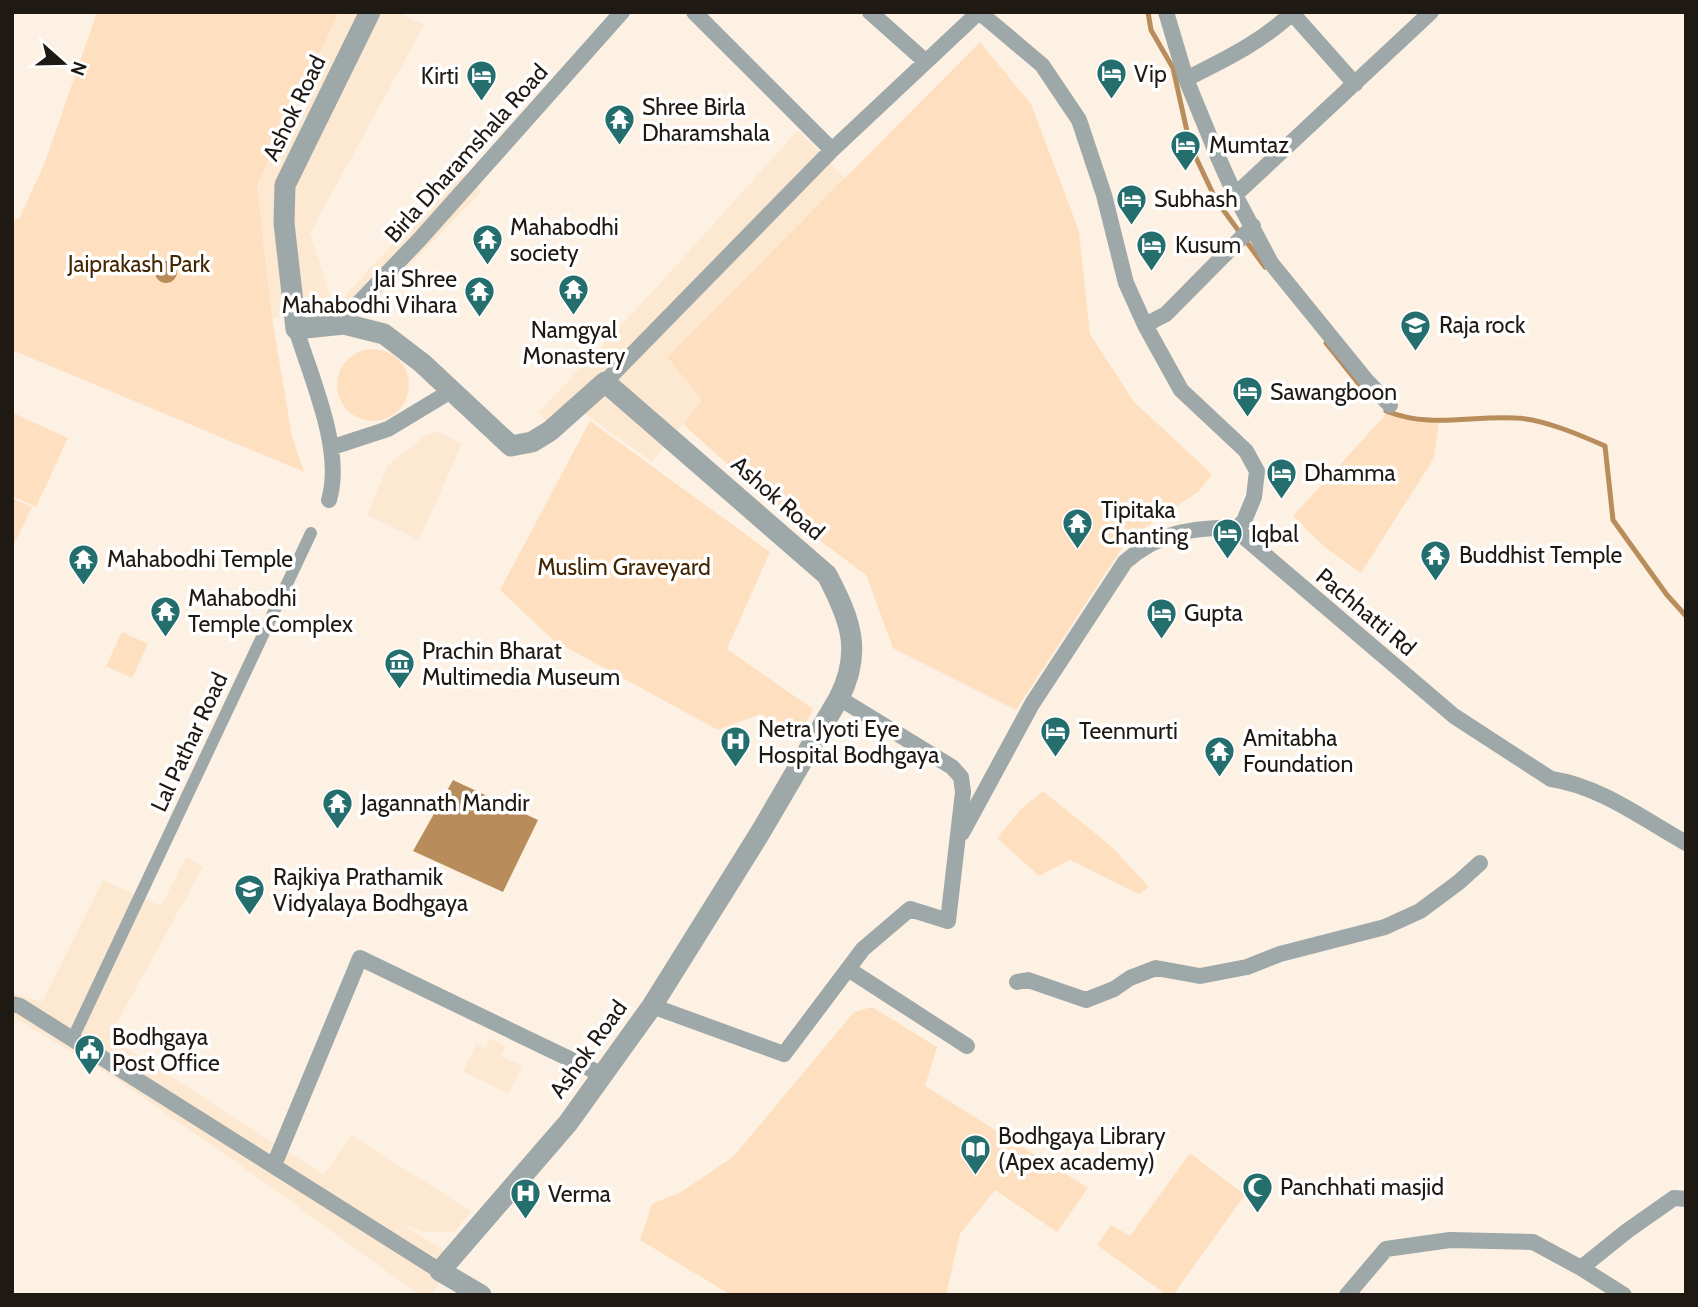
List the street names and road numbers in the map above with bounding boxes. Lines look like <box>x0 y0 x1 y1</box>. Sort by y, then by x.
street label: Ashok Road <box>256 51 332 165</box>
street label: Birla Dharamshala Road <box>379 58 553 248</box>
street label: Ashok Road <box>726 450 830 546</box>
street label: Pachhatti Rd <box>1310 562 1422 662</box>
street label: Lal Pathar Road <box>145 668 233 816</box>
street label: Ashok Road <box>543 995 633 1103</box>

